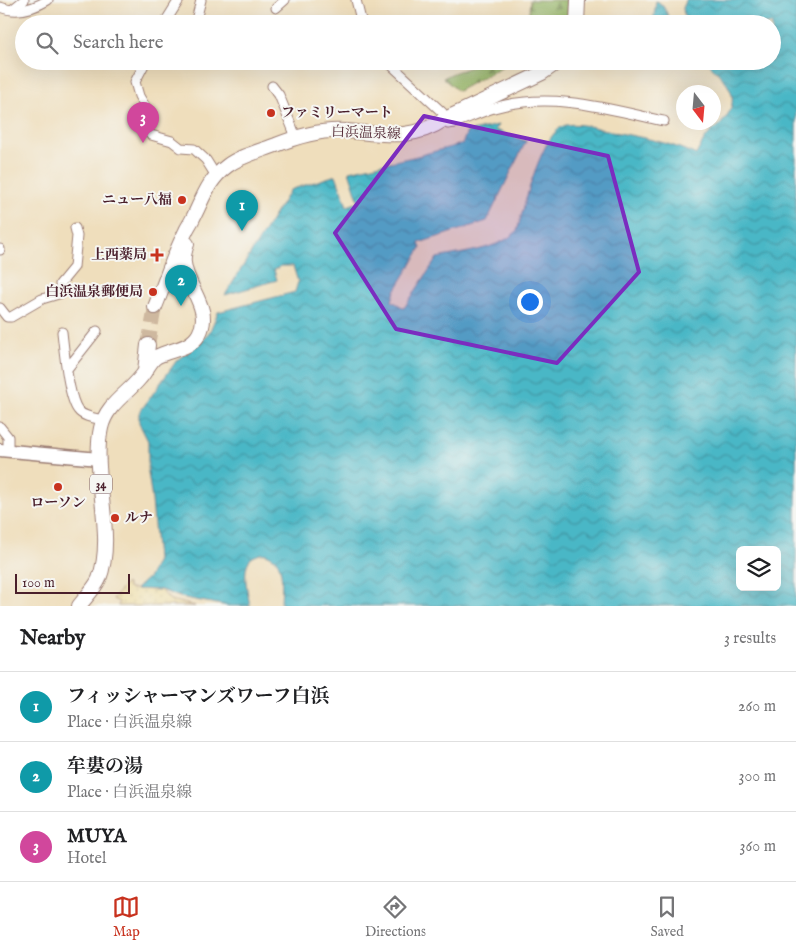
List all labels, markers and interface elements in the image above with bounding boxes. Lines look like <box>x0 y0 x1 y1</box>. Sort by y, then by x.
search box <box>15 15 781 70</box>
icon: search <box>33 29 61 57</box>
text: Search here <box>73 31 164 55</box>
north arrow <box>676 85 721 130</box>
pin: 3 <box>127 102 159 143</box>
place label: ファミリーマート <box>281 104 393 122</box>
marker: ファミリーマート <box>265 107 277 119</box>
street label: 白浜温泉線 <box>331 123 401 143</box>
pin: 1 <box>226 190 258 231</box>
place label: ニュー八福 <box>102 191 172 209</box>
marker: ニュー八福 <box>176 194 188 206</box>
place label: 上西薬局 <box>91 246 147 264</box>
marker: 上西薬局 <box>151 249 163 261</box>
pin: 2 <box>165 265 197 306</box>
place label: 白浜温泉郵便局 <box>45 283 143 301</box>
marker: 白浜温泉郵便局 <box>147 286 159 298</box>
your location <box>517 289 543 315</box>
road number: 34 <box>90 474 112 494</box>
marker: ローソン <box>52 481 64 493</box>
place label: ローソン <box>30 494 86 512</box>
place label: ルナ <box>125 509 153 527</box>
marker: ルナ <box>109 512 121 524</box>
map controls <box>736 546 781 591</box>
button: layers <box>736 546 781 591</box>
scale bar <box>15 571 130 594</box>
text: 100 m <box>22 574 55 592</box>
text: Nearby <box>20 625 85 652</box>
text: 3 results <box>724 629 776 649</box>
text: フィッシャーマンズワーフ白浜 <box>67 685 330 709</box>
text: 1 <box>33 697 39 717</box>
text: 260 m <box>738 697 776 717</box>
text: Place · 白浜温泉線 <box>67 713 192 733</box>
text: 牟婁の湯 <box>67 755 143 779</box>
text: 2 <box>32 767 40 787</box>
text: 300 m <box>738 767 776 787</box>
text: Place · 白浜温泉線 <box>67 783 192 803</box>
text: MUYA <box>67 825 126 849</box>
text: 3 <box>33 837 39 857</box>
text: 360 m <box>740 837 776 857</box>
text: Hotel <box>67 849 106 869</box>
tab: Map <box>112 893 140 941</box>
tab: Directions <box>365 893 426 941</box>
tab: Saved <box>651 893 684 941</box>

